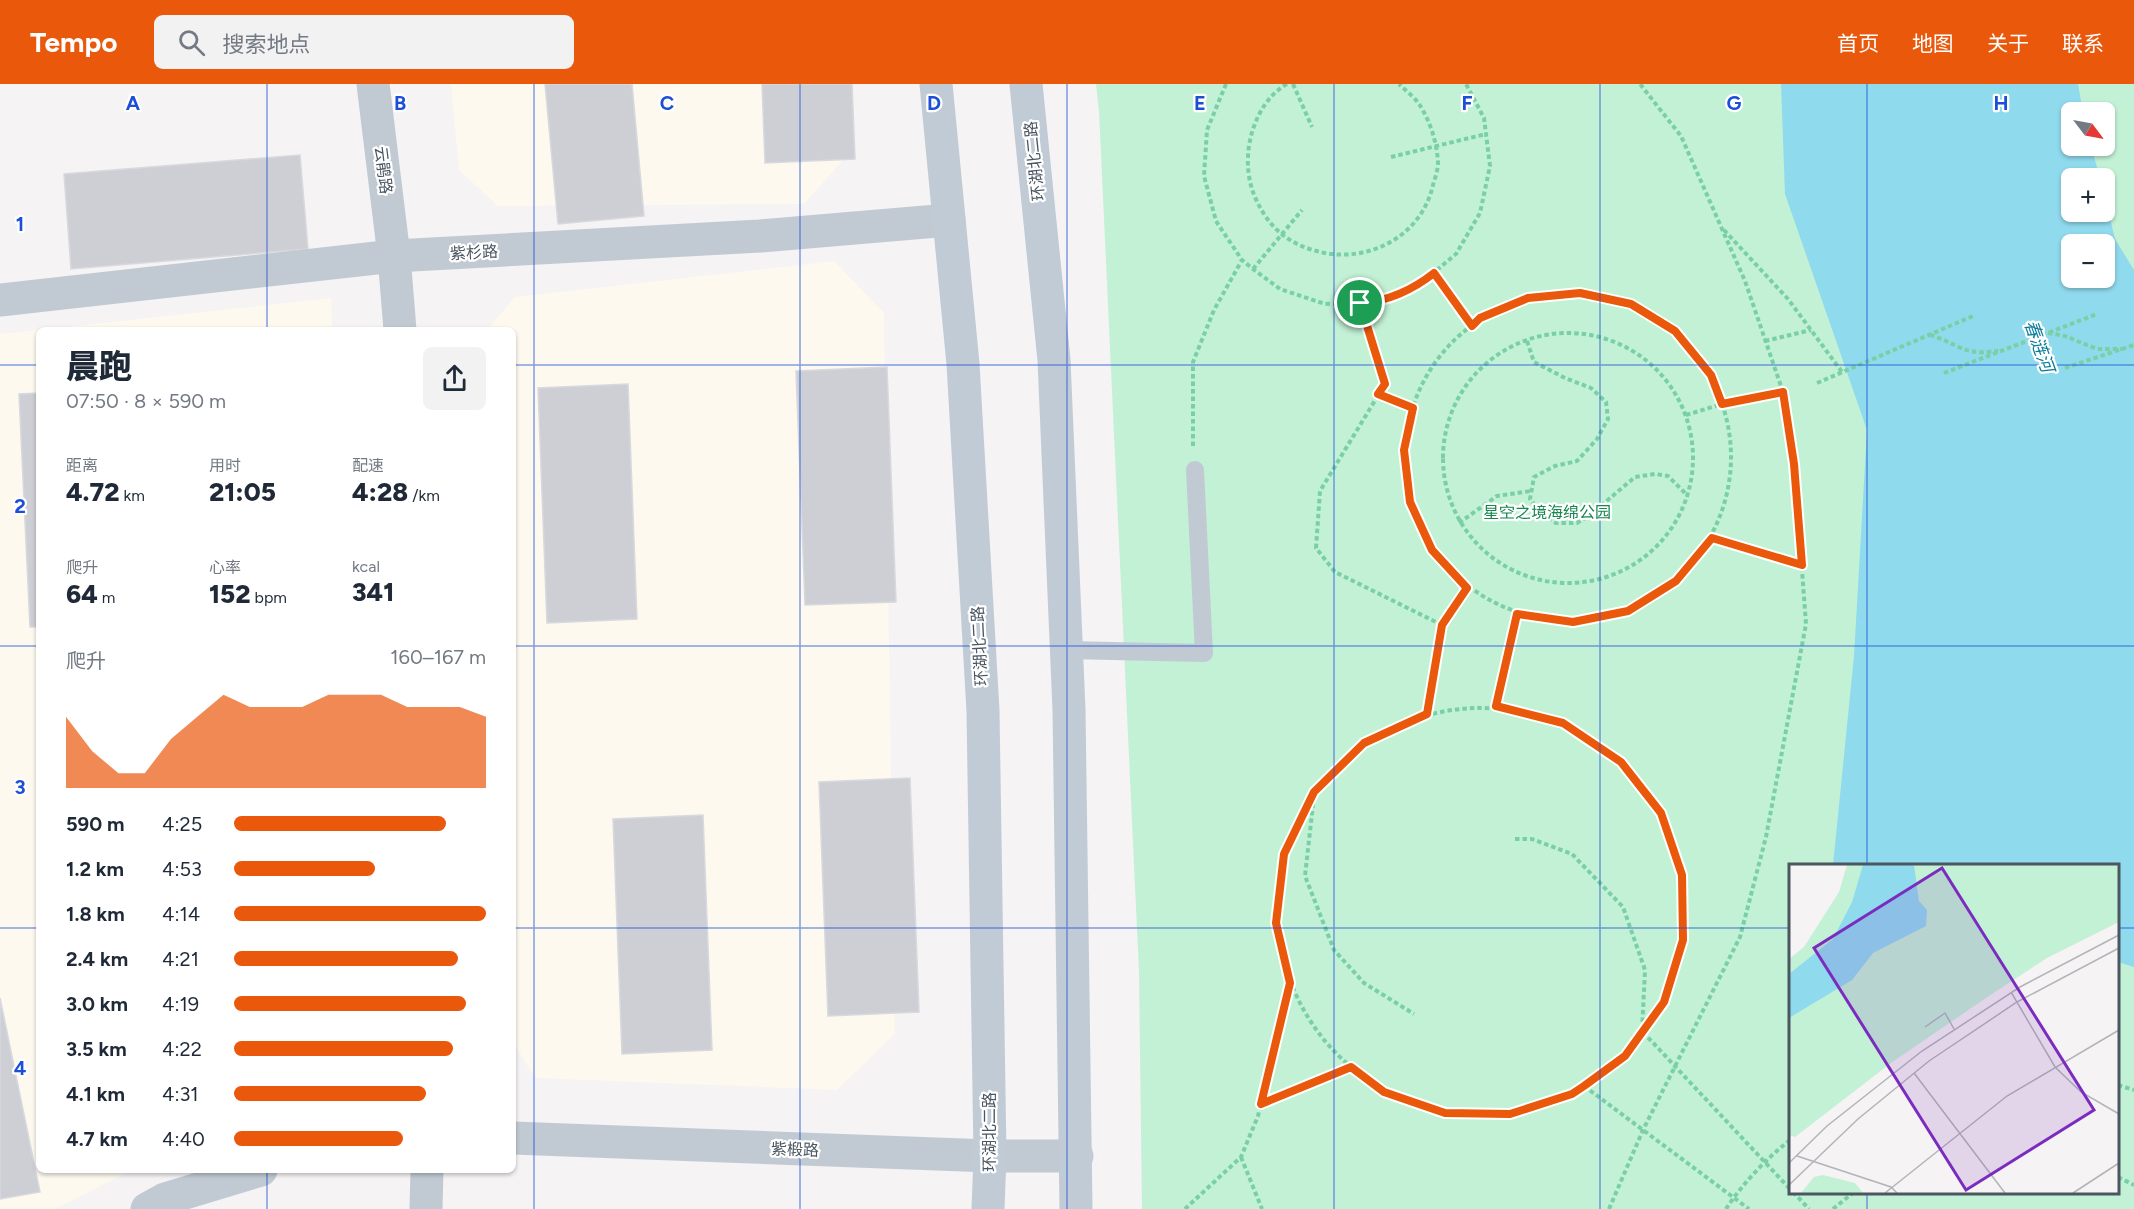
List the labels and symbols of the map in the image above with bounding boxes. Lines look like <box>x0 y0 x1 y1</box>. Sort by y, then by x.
text: A <box>126 91 141 115</box>
text: B <box>394 91 406 115</box>
text: C <box>660 91 674 115</box>
text: D <box>927 91 941 115</box>
text: E <box>1194 91 1206 115</box>
text: F <box>1461 91 1473 115</box>
text: G <box>1727 91 1742 115</box>
text: H <box>1994 91 2009 115</box>
north arrow <box>2061 102 2115 156</box>
street label: 环湖北二路 <box>1021 120 1048 202</box>
street label: 云鹃路 <box>371 145 396 195</box>
text: 1 <box>16 212 24 236</box>
street label: 紫杉路 <box>450 242 498 263</box>
pin <box>1334 277 1385 328</box>
water label: 春涟河 <box>2019 317 2060 378</box>
text: 2 <box>14 494 26 518</box>
park label: 星空之境海绵公园 <box>1483 503 1611 522</box>
street label: 环湖北二路 <box>968 606 991 686</box>
text: 3 <box>14 775 26 799</box>
inset map <box>1789 864 2119 1194</box>
text: 4 <box>14 1056 27 1080</box>
street label: 环湖北二路 <box>980 1092 999 1172</box>
street label: 紫椴路 <box>771 1139 819 1160</box>

